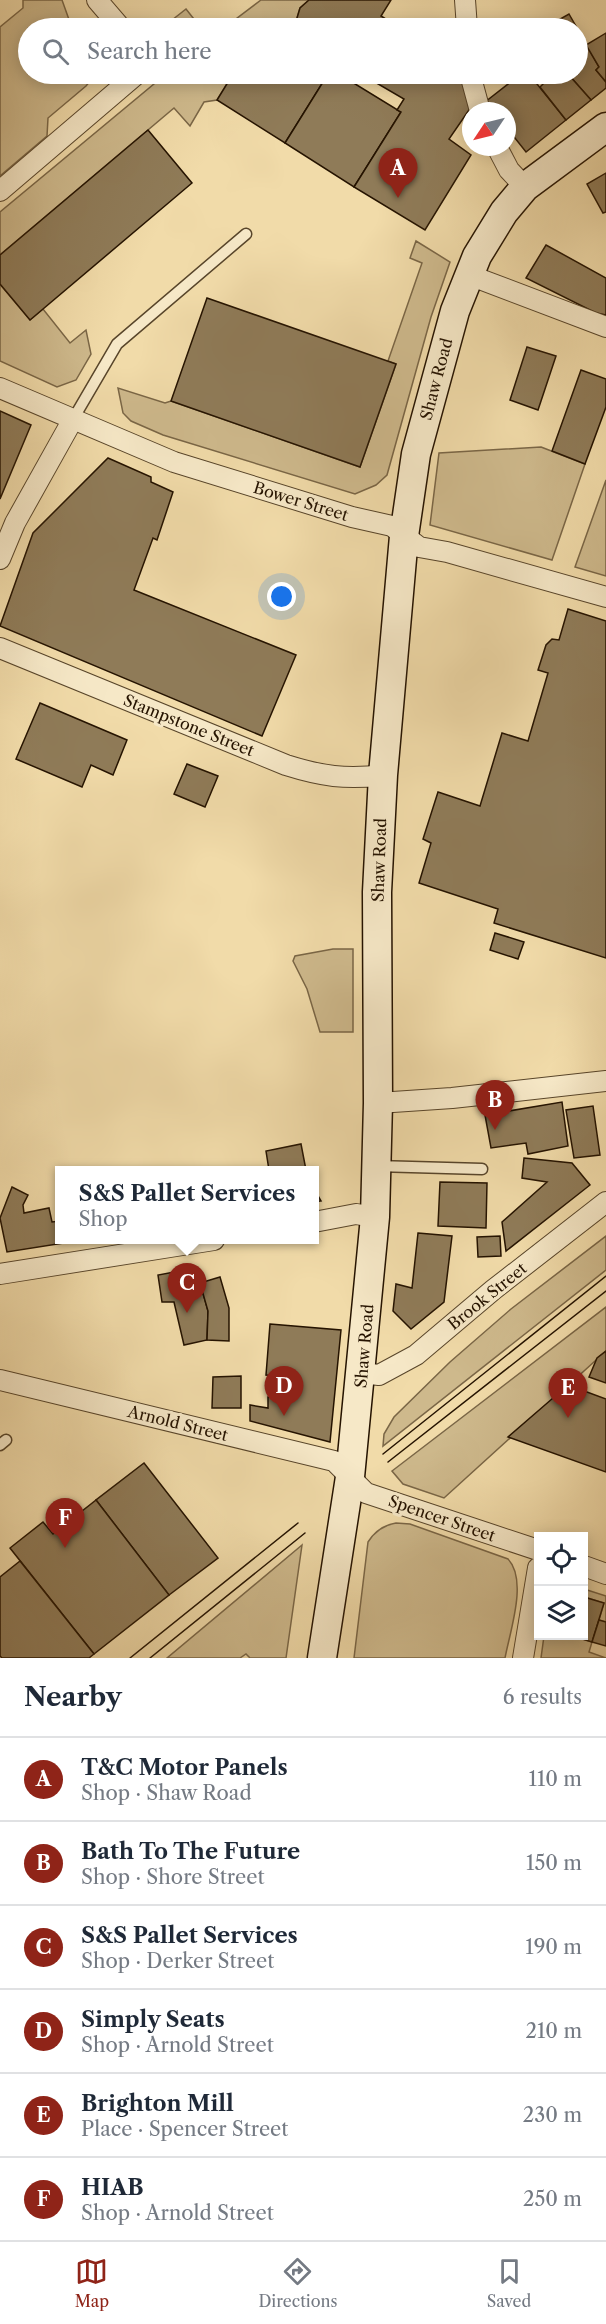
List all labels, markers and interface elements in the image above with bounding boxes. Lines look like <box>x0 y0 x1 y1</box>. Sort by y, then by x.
search box <box>18 18 588 84</box>
icon: search <box>39 35 72 68</box>
text: Search here <box>87 38 212 65</box>
north arrow <box>462 102 516 156</box>
pin: A <box>378 148 418 198</box>
street label: Shaw Road <box>415 336 457 422</box>
street label: Bower Street <box>251 477 351 525</box>
your location <box>267 582 296 611</box>
street label: Stampstone Street <box>121 690 258 761</box>
street label: Shaw Road <box>368 817 390 902</box>
pin: B <box>476 1080 514 1130</box>
popup <box>55 1166 319 1244</box>
text: S&S Pallet Services <box>79 1180 295 1207</box>
text: Shop <box>79 1207 128 1231</box>
street label: Brook Street <box>443 1258 531 1334</box>
pin: C <box>168 1264 207 1313</box>
street label: Shaw Road <box>350 1303 378 1389</box>
pin: D <box>264 1366 304 1416</box>
pin: E <box>548 1368 588 1418</box>
street label: Arnold Street <box>125 1401 230 1445</box>
street label: Spencer Street <box>386 1490 498 1546</box>
pin: F <box>46 1498 84 1548</box>
map controls <box>534 1532 588 1640</box>
button: locate <box>534 1532 588 1586</box>
button: layers <box>534 1586 588 1640</box>
text: Nearby <box>24 1681 122 1713</box>
text: 6 results <box>503 1685 582 1709</box>
text: T&C Motor Panels <box>81 1754 288 1781</box>
text: A <box>36 1767 51 1791</box>
text: 110 m <box>529 1767 582 1791</box>
text: Shop · Shaw Road <box>81 1781 252 1805</box>
text: Bath To The Future <box>81 1838 300 1865</box>
text: B <box>36 1851 51 1875</box>
text: 150 m <box>526 1851 582 1875</box>
text: Shop · Shore Street <box>81 1865 265 1889</box>
text: S&S Pallet Services <box>81 1922 298 1949</box>
text: C <box>35 1935 52 1959</box>
text: 190 m <box>525 1935 582 1959</box>
text: Shop · Derker Street <box>81 1949 274 1973</box>
text: Simply Seats <box>81 2006 225 2033</box>
text: D <box>35 2019 52 2043</box>
text: 210 m <box>525 2019 582 2043</box>
text: Shop · Arnold Street <box>81 2033 274 2057</box>
text: Brighton Mill <box>81 2090 234 2117</box>
text: E <box>36 2103 51 2127</box>
text: 230 m <box>523 2103 582 2127</box>
text: Place · Spencer Street <box>81 2117 288 2141</box>
text: HIAB <box>81 2174 144 2201</box>
text: F <box>37 2187 50 2211</box>
text: 250 m <box>523 2187 582 2211</box>
text: Shop · Arnold Street <box>81 2201 274 2225</box>
tab: Map <box>75 2255 109 2311</box>
tab: Directions <box>258 2255 337 2311</box>
tab: Saved <box>487 2255 531 2311</box>

